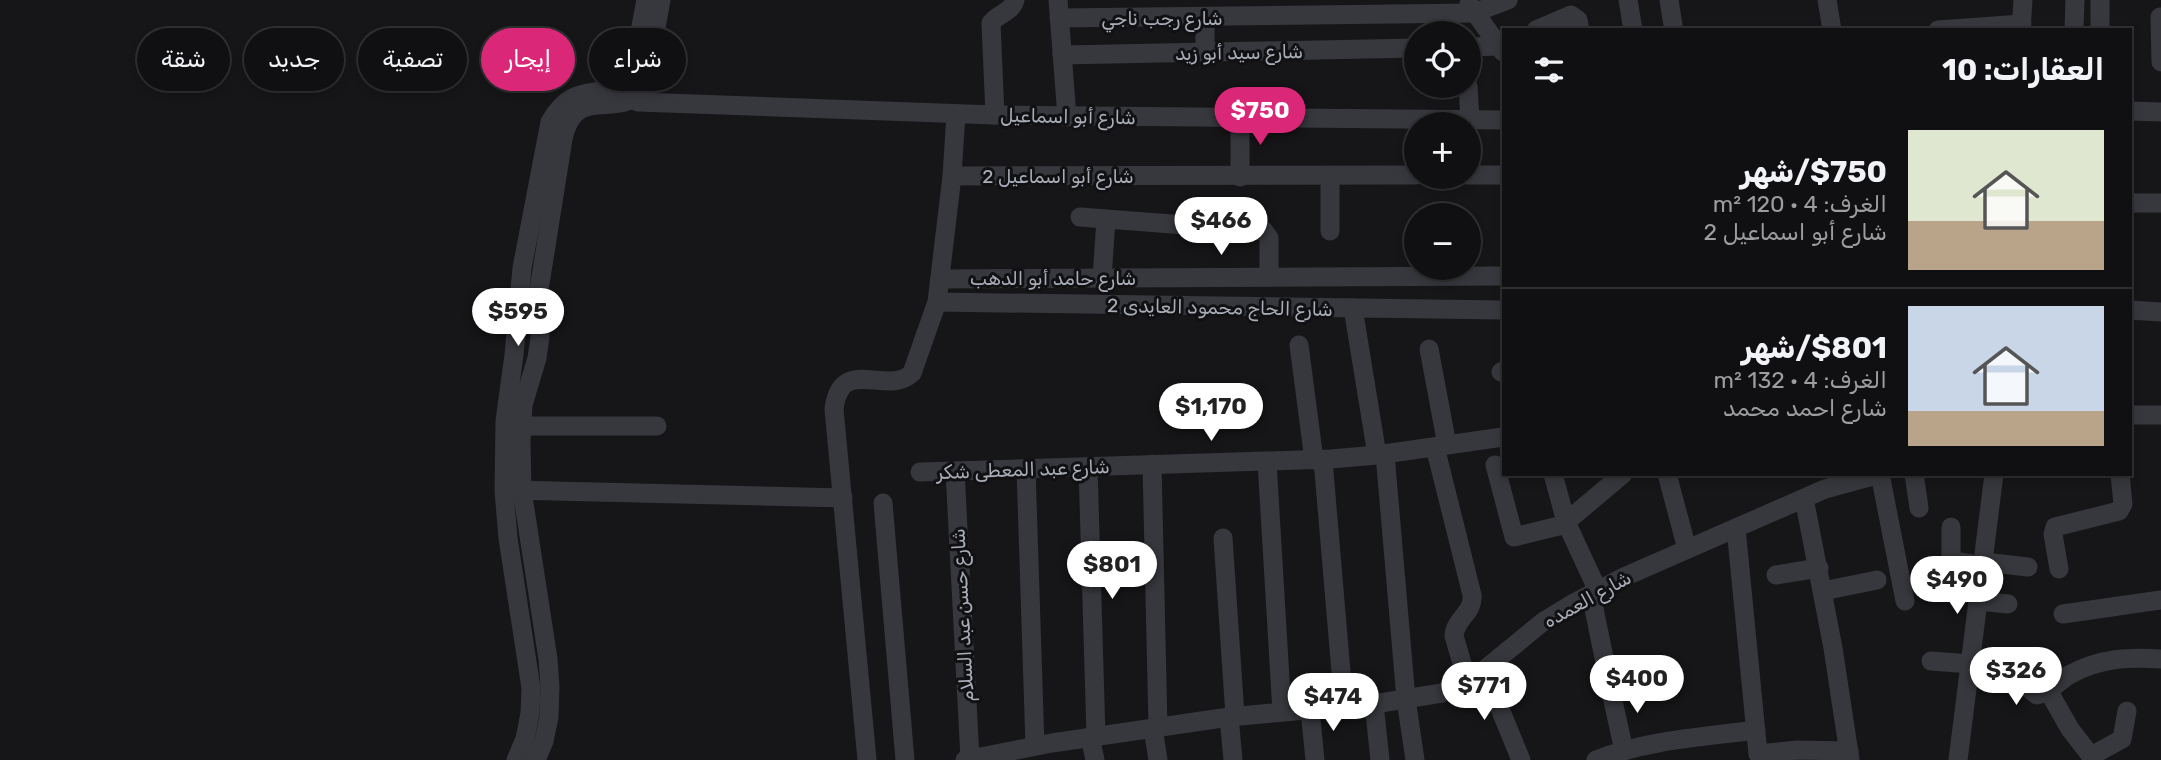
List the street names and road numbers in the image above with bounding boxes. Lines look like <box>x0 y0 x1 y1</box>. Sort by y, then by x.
street label: شارع رجب ناجي <box>1101 7 1223 33</box>
street label: شارع سيد أبو زيد <box>1175 40 1303 67</box>
street label: شارع أبو اسماعيل <box>1000 104 1136 131</box>
street label: شارع أبو اسماعيل 2 <box>982 165 1134 190</box>
street label: شارع حامد أبو الدهب <box>970 267 1136 292</box>
street label: شارع الحاج محمود العايدى 2 <box>1107 294 1333 323</box>
street label: شارع عبد المعطى شكر <box>935 455 1110 486</box>
street label: شارع حسن عبد السلام <box>946 528 981 702</box>
street label: شارع العمده <box>1539 566 1636 635</box>

